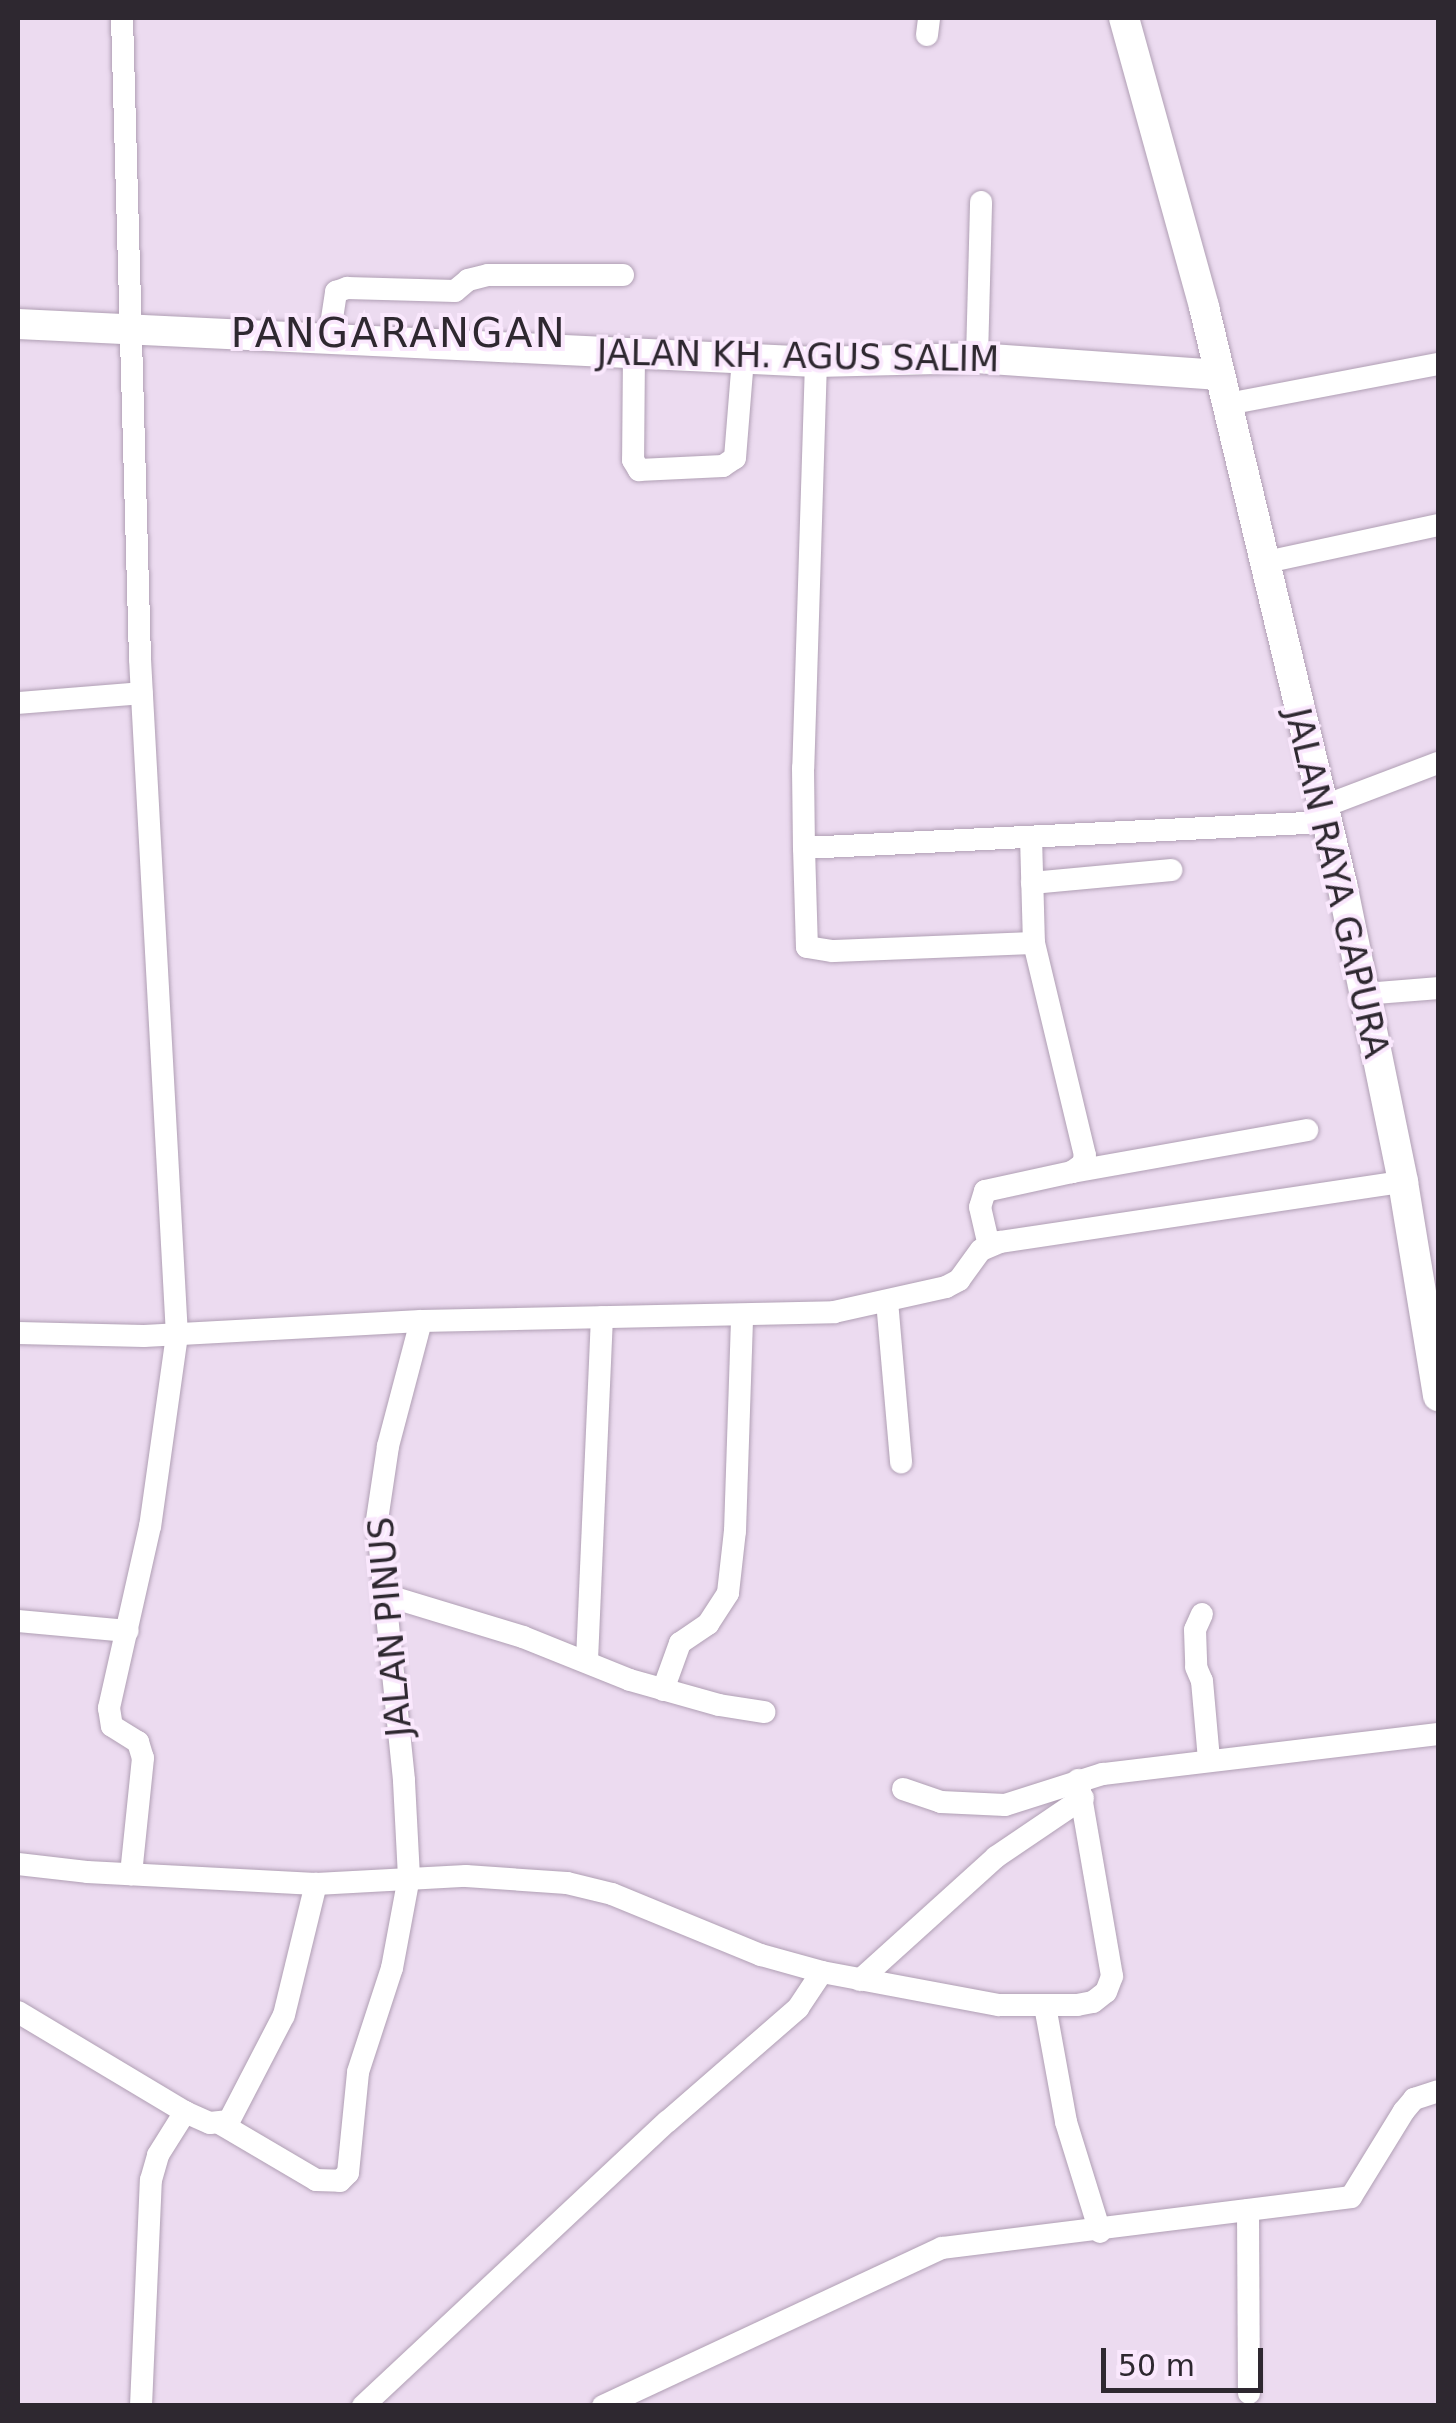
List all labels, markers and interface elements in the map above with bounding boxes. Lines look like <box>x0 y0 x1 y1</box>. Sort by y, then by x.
district label: PANGARANGAN <box>231 309 567 357</box>
street label: JALAN KH. AGUS SALIM <box>596 331 1000 381</box>
street label: JALAN RAYA GAPURA <box>1276 704 1398 1062</box>
street label: JALAN PINUS <box>359 1515 421 1739</box>
scale bar <box>1106 2328 1268 2390</box>
text: 50 m <box>1118 2348 1195 2383</box>

